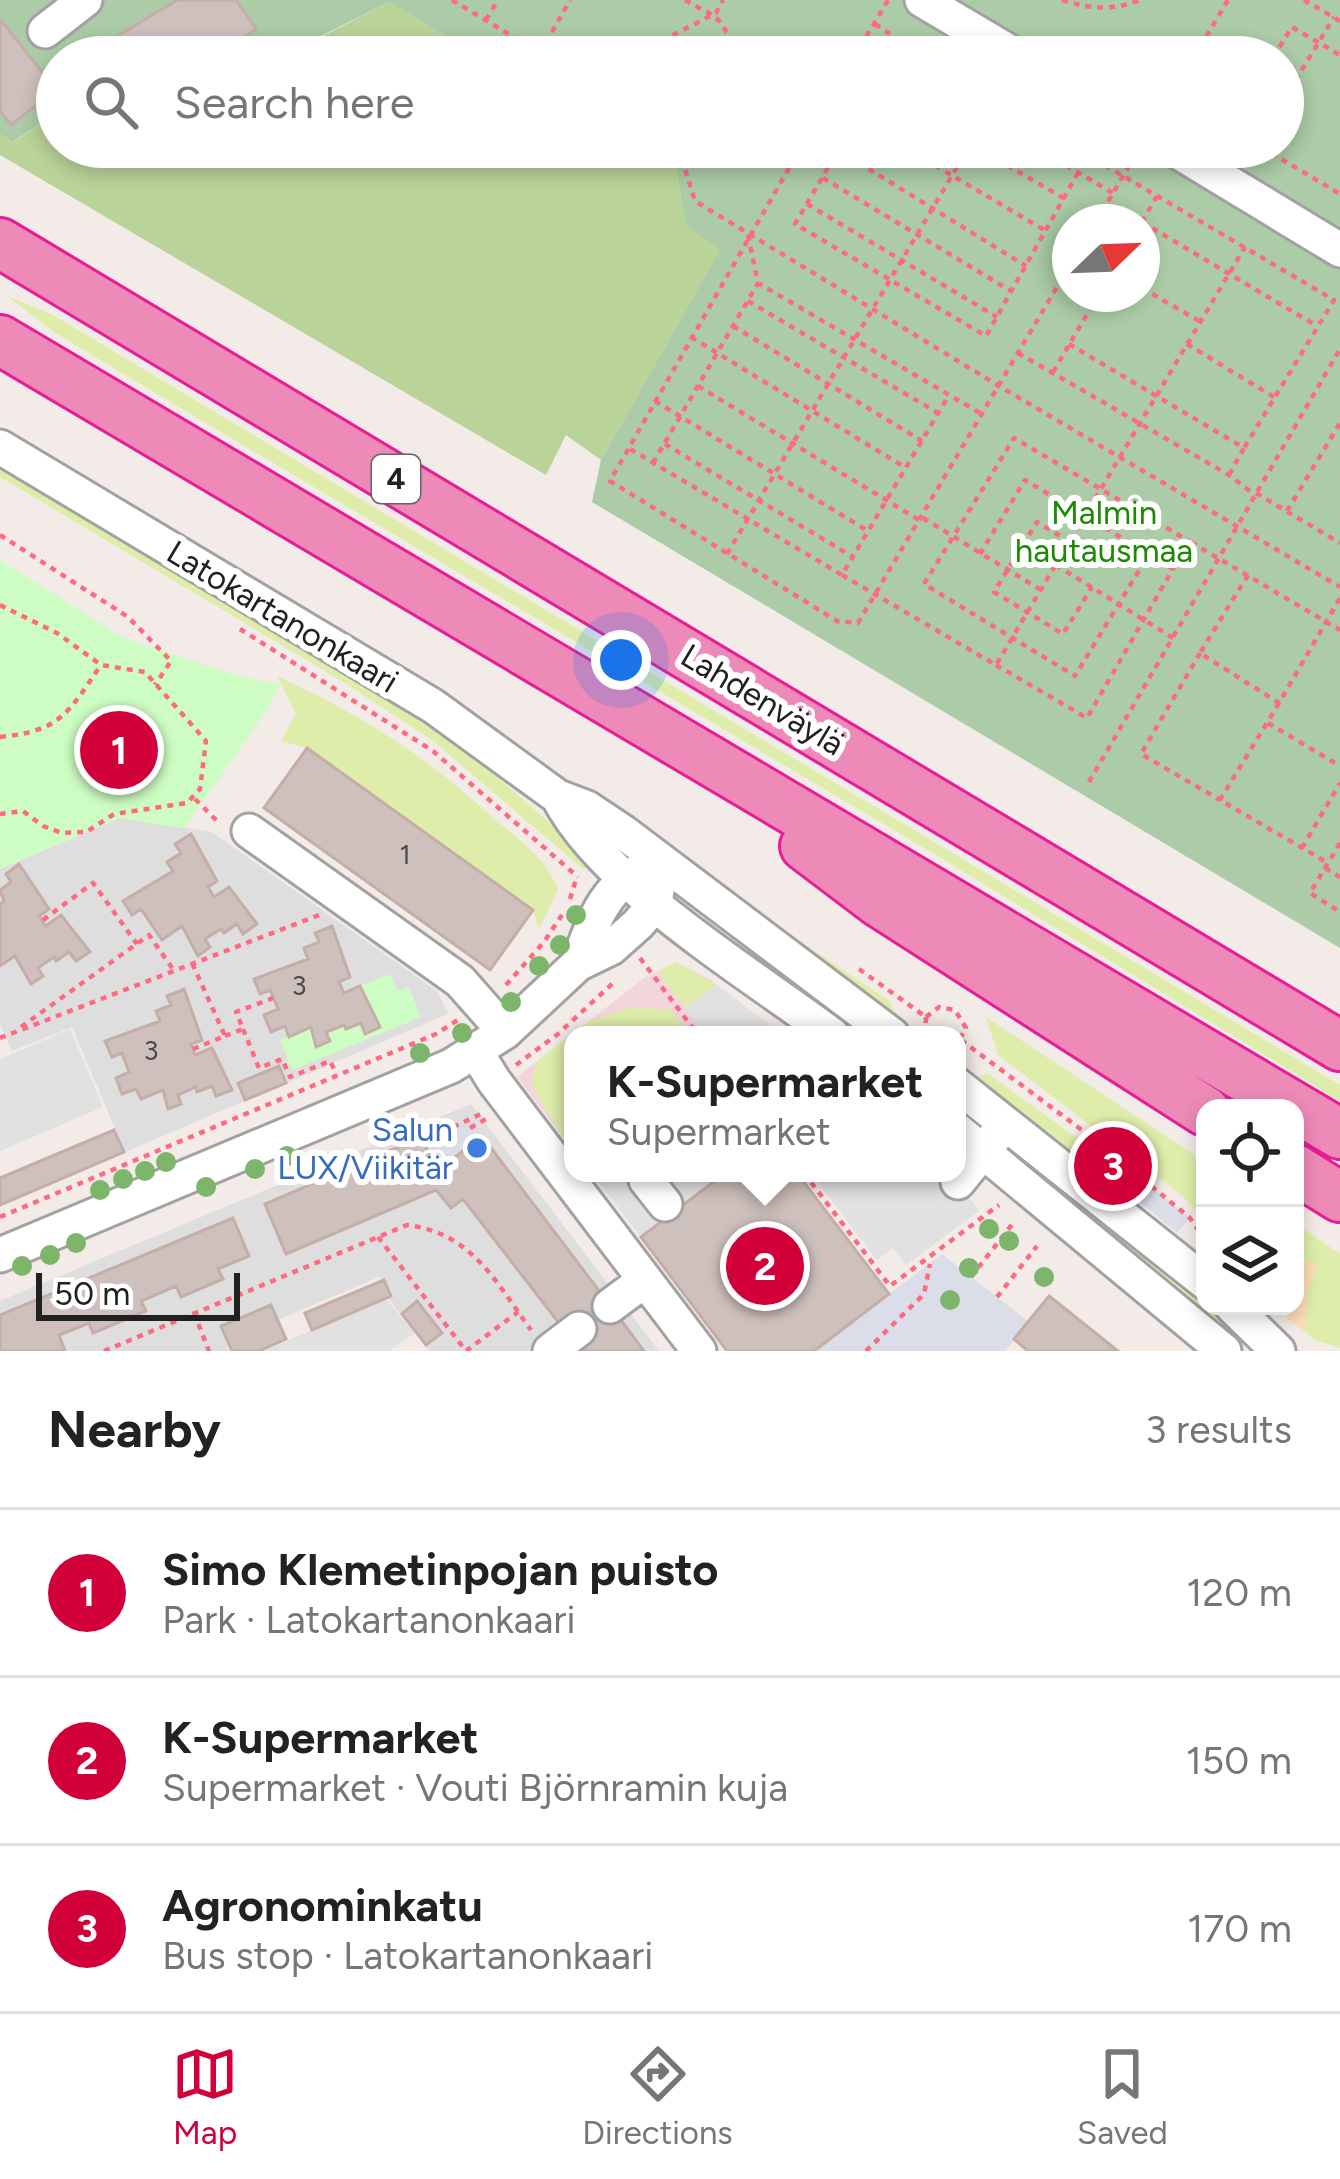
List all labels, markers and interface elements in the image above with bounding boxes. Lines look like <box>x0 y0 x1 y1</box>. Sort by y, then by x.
search box <box>36 36 1304 168</box>
icon: search <box>78 69 144 135</box>
text: Search here <box>174 75 414 129</box>
north arrow <box>1052 204 1160 312</box>
road number: 4 <box>372 455 420 503</box>
park label: Malmin hautausmaa <box>1015 493 1193 570</box>
street label: Latokartanonkaari <box>160 532 405 701</box>
your location <box>591 630 651 690</box>
street label: Lahdenväylä <box>674 636 851 763</box>
pin: 1 <box>80 705 158 795</box>
house number: 1 <box>399 838 411 871</box>
house number: 3 <box>292 969 306 1002</box>
popup <box>564 1026 966 1182</box>
house number: 3 <box>144 1034 158 1067</box>
text: K-Supermarket <box>607 1054 923 1108</box>
map controls <box>1196 1099 1304 1315</box>
button: locate <box>1196 1099 1304 1207</box>
text: Supermarket <box>607 1108 831 1155</box>
place label: Salun LUX/Viikitär <box>277 1110 453 1187</box>
pin: 3 <box>1074 1121 1152 1211</box>
marker: Salun LUX/Viikitär <box>464 1135 490 1161</box>
button: layers <box>1196 1207 1304 1315</box>
pin: 2 <box>726 1221 804 1311</box>
scale bar <box>36 1267 240 1320</box>
text: 50 m <box>54 1274 130 1313</box>
text: Nearby <box>48 1399 221 1460</box>
text: 3 results <box>1145 1406 1292 1453</box>
text: Simo Klemetinpojan puisto <box>162 1542 719 1596</box>
text: 1 <box>79 1569 95 1616</box>
text: 120 m <box>1186 1569 1292 1616</box>
text: Park · Latokartanonkaari <box>162 1596 576 1643</box>
text: K-Supermarket <box>162 1710 479 1764</box>
text: 2 <box>76 1737 98 1784</box>
text: 150 m <box>1186 1737 1292 1784</box>
text: Supermarket · Vouti Björnramin kuja <box>162 1764 788 1811</box>
text: Agronominkatu <box>162 1878 483 1932</box>
text: 3 <box>76 1905 98 1952</box>
text: 170 m <box>1187 1905 1292 1952</box>
text: Bus stop · Latokartanonkaari <box>162 1932 653 1979</box>
tab: Map <box>172 2041 238 2152</box>
tab: Directions <box>582 2041 733 2152</box>
tab: Saved <box>1077 2041 1168 2152</box>

